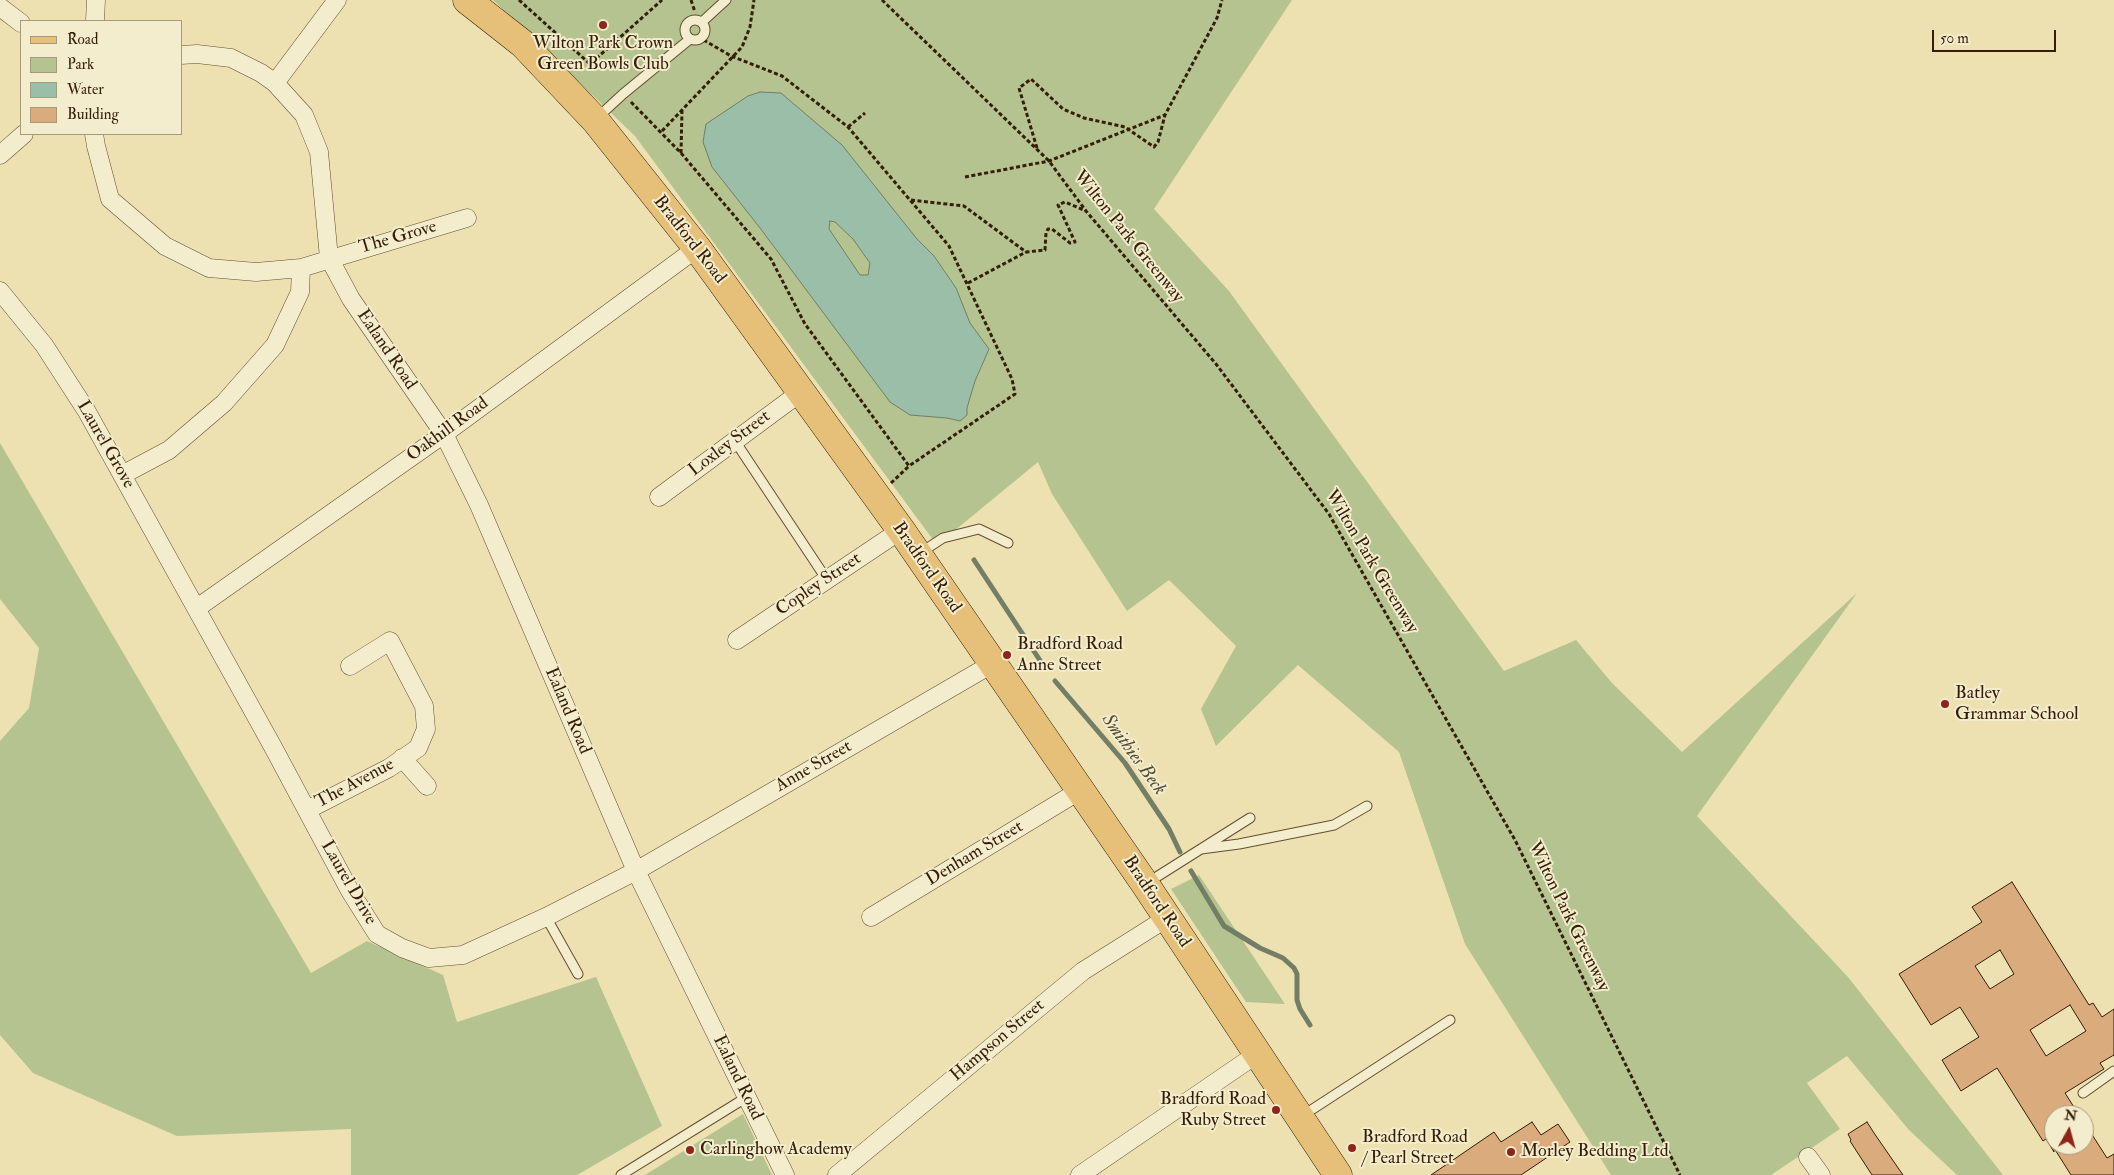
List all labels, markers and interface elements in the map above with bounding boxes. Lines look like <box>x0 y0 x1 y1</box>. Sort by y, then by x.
marker: Wilton Park Crown Green Bowls Club <box>597 19 609 31</box>
legend <box>20 20 182 135</box>
scale bar <box>1934 20 2058 52</box>
text: 50 m <box>1940 29 1969 48</box>
text: Road <box>67 30 98 49</box>
place label: Wilton Park Crown Green Bowls Club <box>533 33 673 76</box>
text: Park <box>67 55 94 74</box>
text: Water <box>67 80 104 99</box>
text: Building <box>67 105 119 124</box>
street label: Wilton Park Greenway <box>1068 167 1188 307</box>
street label: Bradford Road <box>648 192 730 288</box>
street label: The Grove <box>357 217 439 259</box>
street label: Ealand Road <box>351 306 421 394</box>
street label: Oakhill Road <box>403 393 493 467</box>
street label: Laurel Grove <box>71 397 139 493</box>
street label: Loxley Street <box>685 406 775 482</box>
street label: Wilton Park Greenway <box>1320 486 1422 638</box>
street label: Bradford Road <box>887 518 965 618</box>
street label: Copley Street <box>772 549 866 621</box>
place label: Bradford Road Anne Street <box>1017 634 1123 676</box>
marker: Bradford Road Anne Street <box>1001 649 1013 661</box>
street label: Ealand Road <box>539 664 595 758</box>
place label: Batley Grammar School <box>1955 683 2079 726</box>
marker: Batley Grammar School <box>1939 698 1951 710</box>
water label: Smithies Beck <box>1096 710 1170 800</box>
street label: Anne Street <box>772 736 856 798</box>
street label: The Avenue <box>312 754 398 814</box>
street label: Denham Street <box>923 817 1027 891</box>
street label: Laurel Drive <box>315 837 381 929</box>
street label: Wilton Park Greenway <box>1522 839 1614 995</box>
street label: Bradford Road <box>1117 852 1195 952</box>
street label: Hampson Street <box>946 995 1050 1087</box>
street label: Ealand Road <box>707 1032 767 1124</box>
place label: Bradford Road Ruby Street <box>1160 1089 1266 1132</box>
marker: Bradford Road Ruby Street <box>1270 1104 1282 1116</box>
north arrow <box>2044 1105 2094 1155</box>
text: N <box>2063 1106 2078 1125</box>
place label: Bradford Road / Pearl Street <box>1362 1127 1468 1170</box>
place label: Carlinghow Academy <box>700 1139 852 1161</box>
place label: Morley Bedding Ltd <box>1521 1141 1669 1163</box>
marker: Bradford Road / Pearl Street <box>1346 1142 1358 1154</box>
marker: Carlinghow Academy <box>684 1144 696 1156</box>
marker: Morley Bedding Ltd <box>1505 1146 1517 1158</box>

